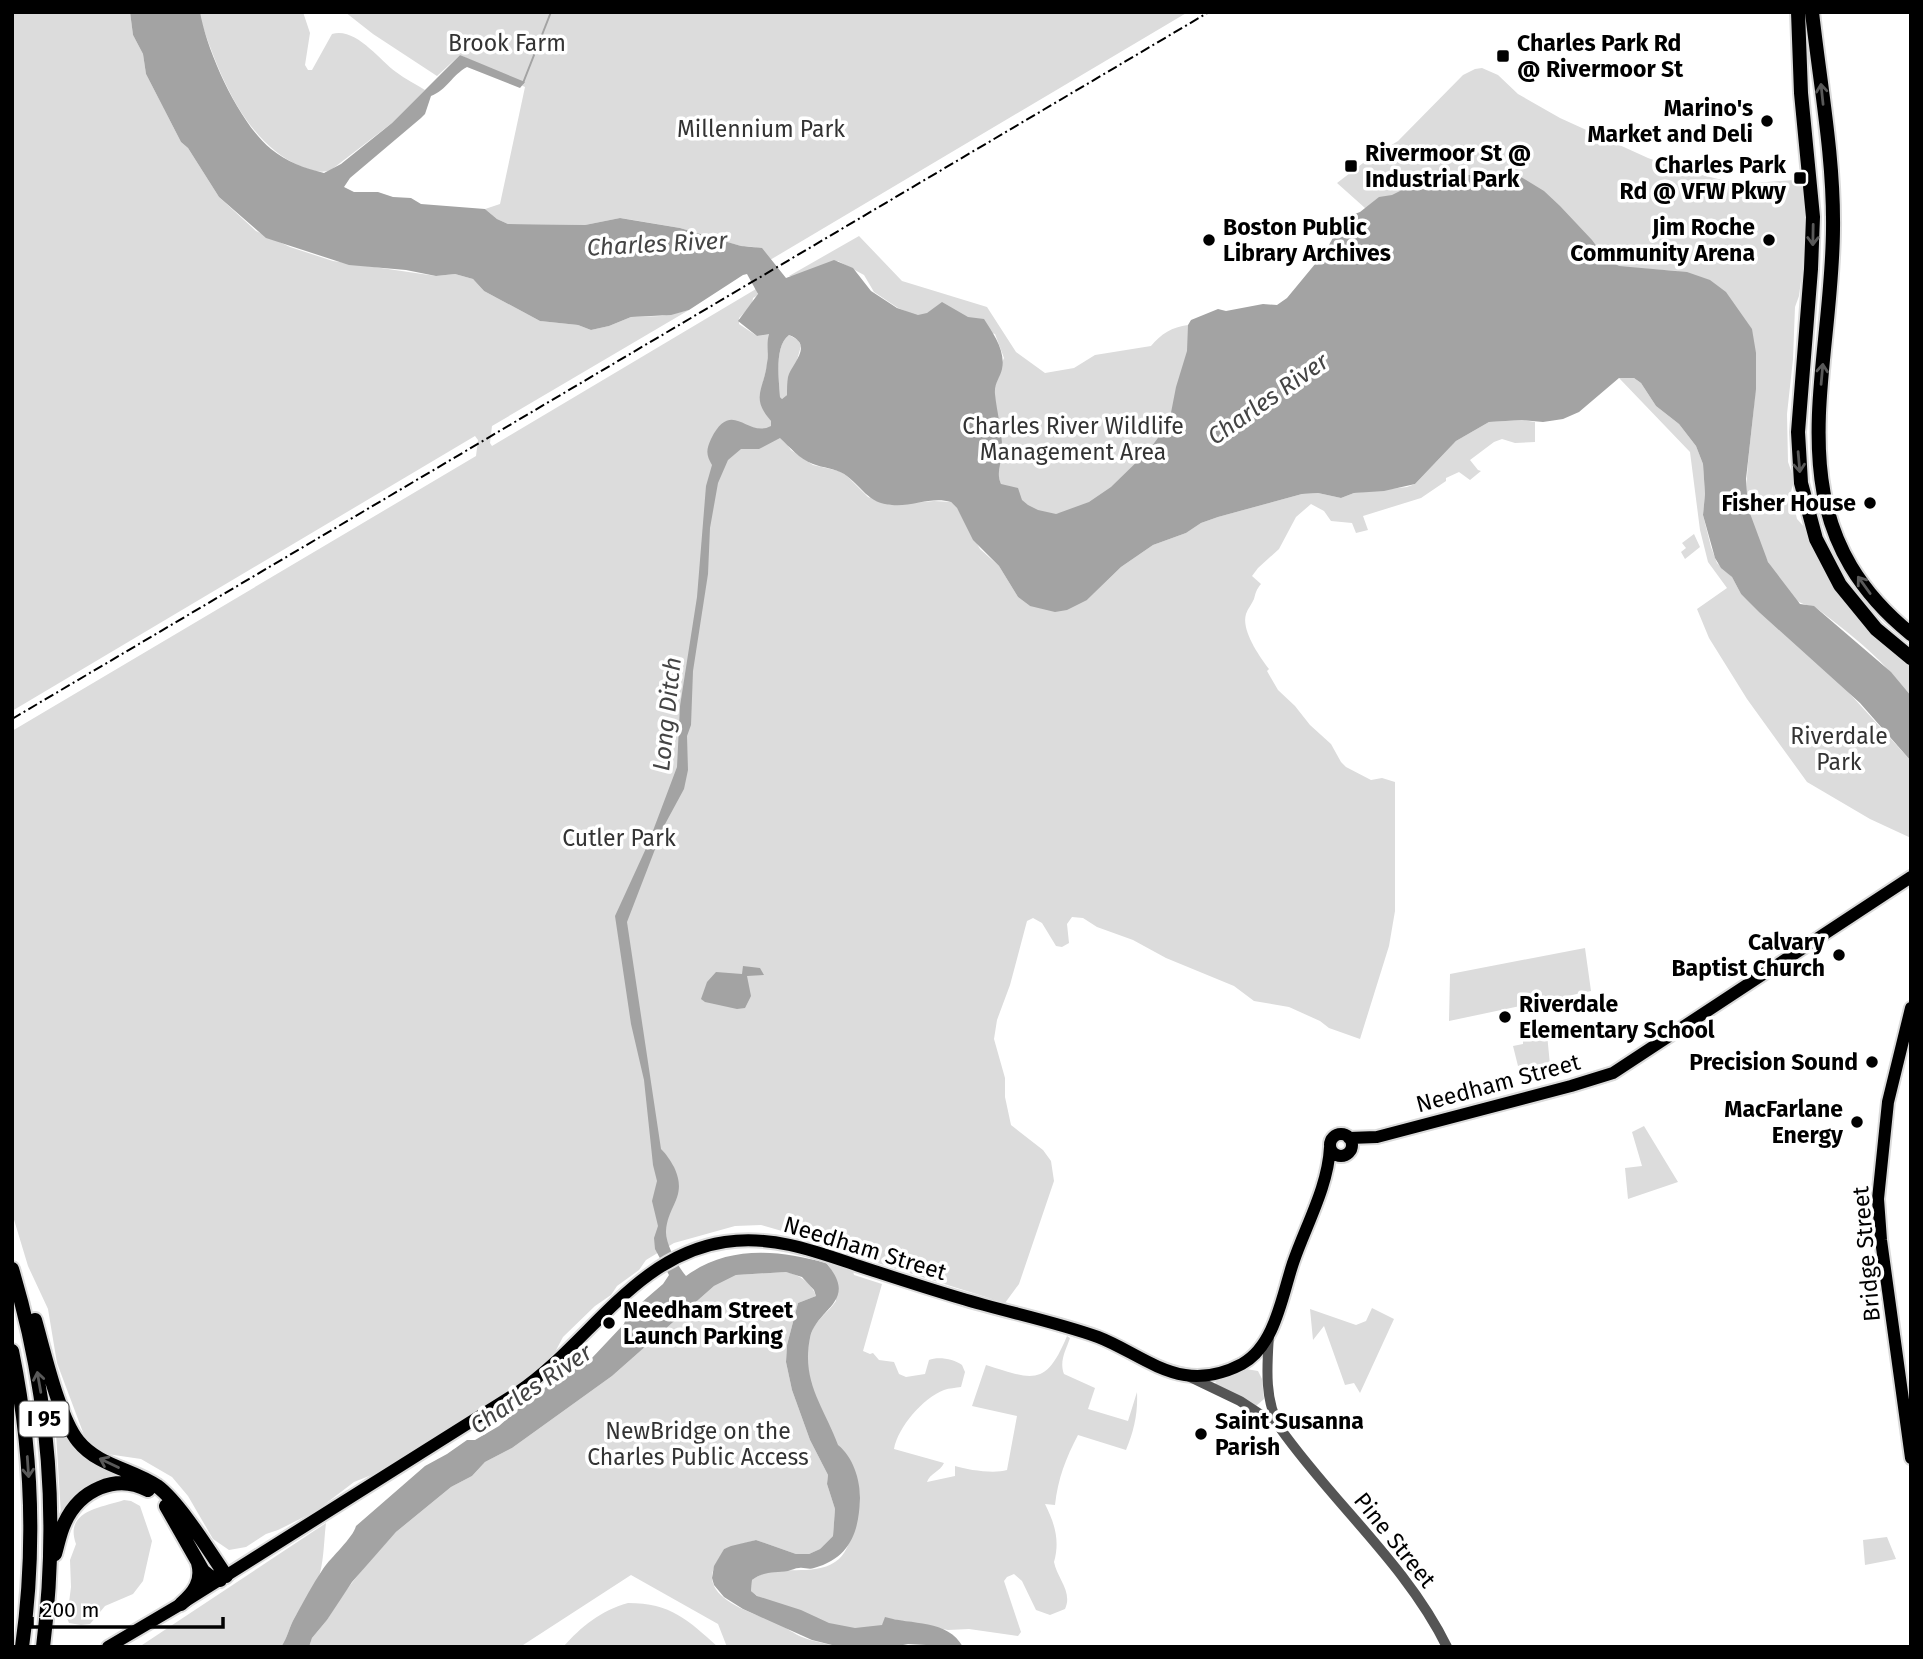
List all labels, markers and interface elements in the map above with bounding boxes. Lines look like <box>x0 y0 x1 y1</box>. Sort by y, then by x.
park label: Brook Farm <box>448 29 566 57</box>
place label: Charles Park Rd @ Rivermoor St <box>1517 29 1684 83</box>
marker: Charles Park Rd @ Rivermoor St <box>1495 48 1511 64</box>
one-way arrow <box>1815 83 1828 105</box>
place label: Marino's Market and Deli <box>1588 94 1753 148</box>
marker: Marino's Market and Deli <box>1759 113 1775 129</box>
park label: Millennium Park <box>677 115 845 143</box>
place label: Rivermoor St @ Industrial Park <box>1365 139 1531 193</box>
place label: Charles Park Rd @ VFW Pkwy <box>1620 151 1787 205</box>
marker: Rivermoor St @ Industrial Park <box>1343 158 1359 174</box>
marker: Charles Park Rd @ VFW Pkwy <box>1792 170 1808 186</box>
place label: Boston Public Library Archives <box>1223 213 1391 267</box>
place label: Jim Roche Community Arena <box>1570 213 1755 267</box>
one-way arrow <box>1806 223 1819 246</box>
water label: Charles River <box>586 226 729 262</box>
marker: Boston Public Library Archives <box>1201 232 1217 248</box>
marker: Jim Roche Community Arena <box>1761 232 1777 248</box>
water label: Charles River <box>1202 347 1334 451</box>
one-way arrow <box>1816 363 1829 385</box>
park label: Charles River Wildlife Management Area <box>962 412 1184 466</box>
one-way arrow <box>1793 450 1806 473</box>
place label: Fisher House <box>1722 489 1856 517</box>
marker: Fisher House <box>1862 495 1878 511</box>
one-way arrow <box>1857 576 1872 595</box>
water label: Long Ditch <box>647 656 687 772</box>
park label: Riverdale Park <box>1790 722 1888 776</box>
park label: Cutler Park <box>562 824 676 852</box>
place label: Calvary Baptist Church <box>1671 928 1826 982</box>
marker: Calvary Baptist Church <box>1831 947 1847 963</box>
place label: Riverdale Elementary School <box>1519 990 1715 1044</box>
marker: Riverdale Elementary School <box>1497 1009 1513 1025</box>
street label: Needham Street <box>1413 1047 1584 1118</box>
place label: Precision Sound <box>1689 1048 1858 1076</box>
marker: Precision Sound <box>1864 1054 1880 1070</box>
place label: MacFarlane Energy <box>1724 1095 1844 1149</box>
marker: MacFarlane Energy <box>1849 1114 1865 1130</box>
street label: Bridge Street <box>1846 1184 1886 1323</box>
street label: Needham Street <box>780 1210 950 1286</box>
place label: Needham Street Launch Parking <box>623 1296 794 1350</box>
marker: Needham Street Launch Parking <box>601 1315 617 1331</box>
water label: Charles River <box>465 1338 598 1440</box>
one-way arrow <box>32 1371 45 1394</box>
road number: I 95 <box>20 1402 68 1436</box>
place label: Saint Susanna Parish <box>1215 1407 1364 1461</box>
park label: NewBridge on the Charles Public Access <box>587 1417 809 1471</box>
marker: Saint Susanna Parish <box>1193 1426 1209 1442</box>
one-way arrow <box>22 1456 35 1478</box>
one-way arrow <box>99 1456 120 1470</box>
street label: Pine Street <box>1348 1487 1442 1594</box>
scale bar <box>32 1586 222 1630</box>
text: 200 m <box>42 1597 99 1623</box>

